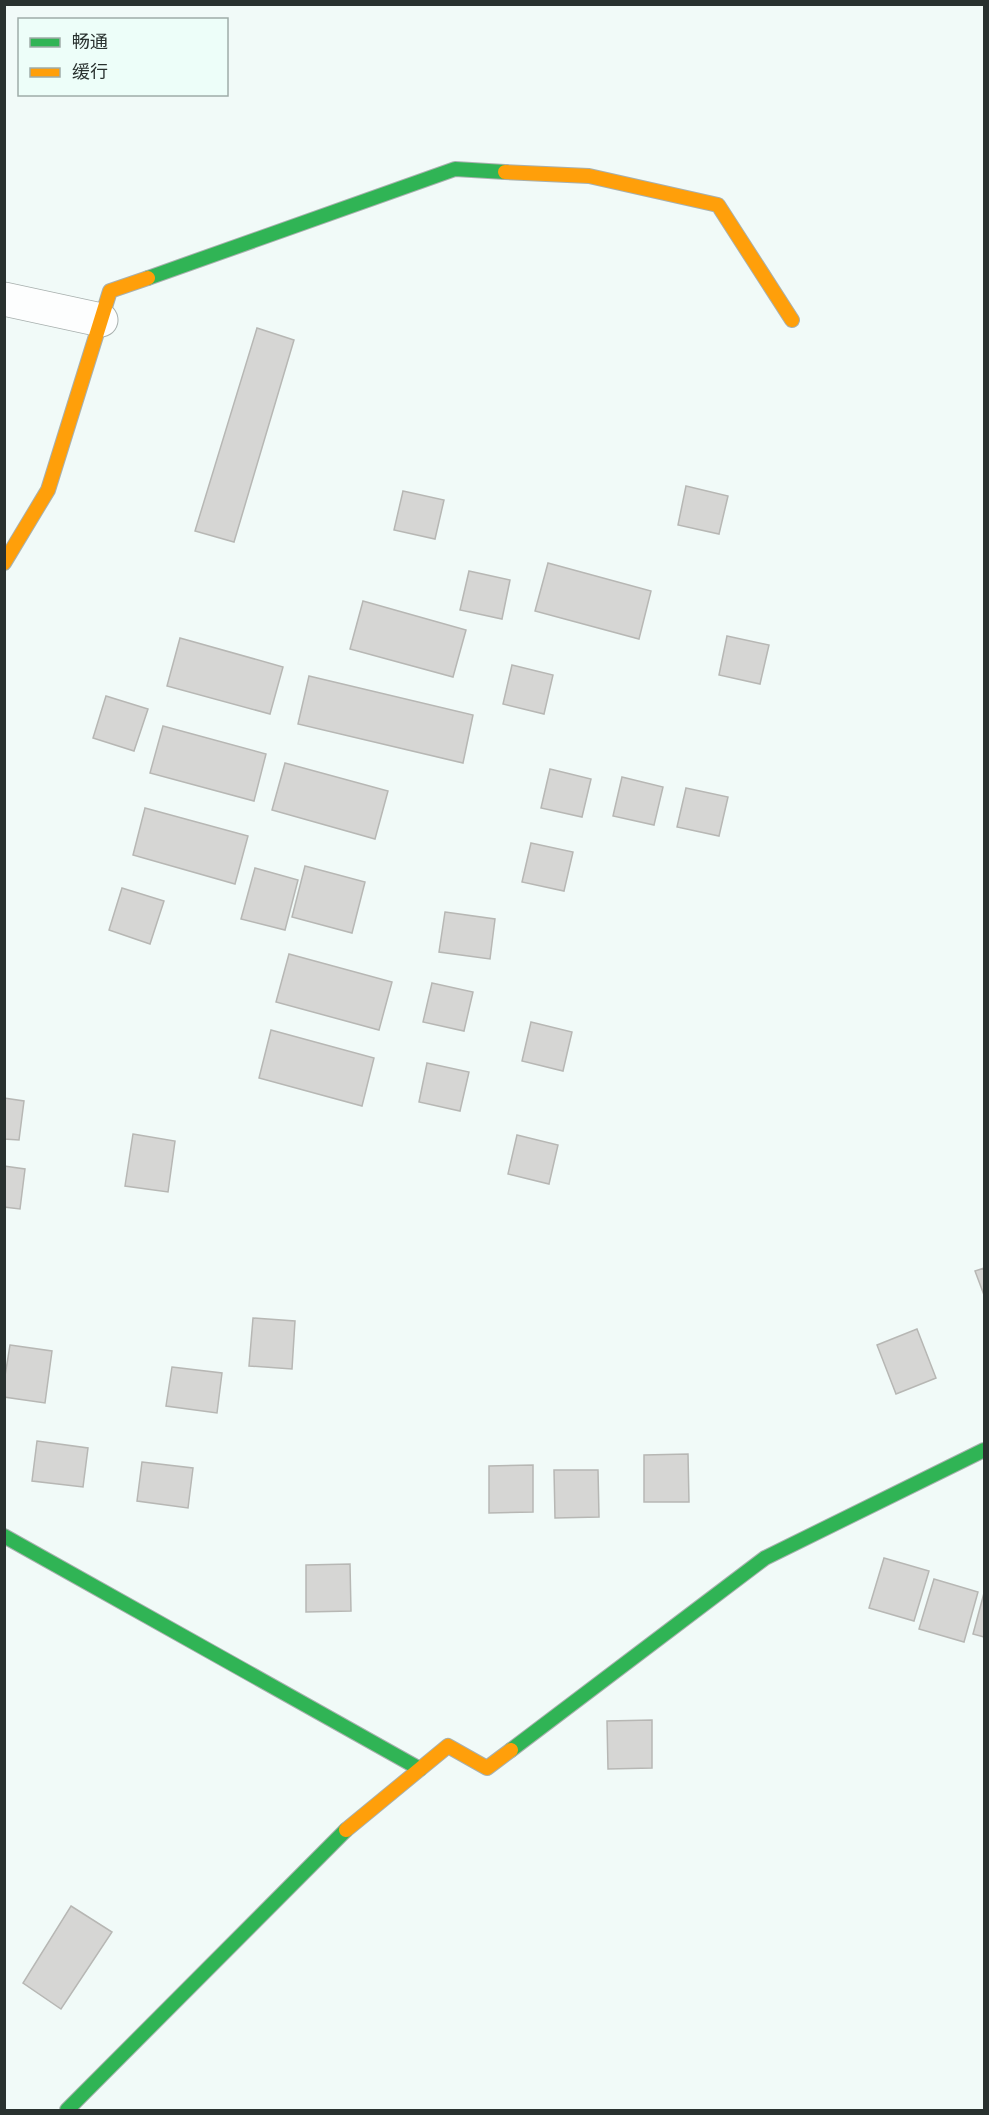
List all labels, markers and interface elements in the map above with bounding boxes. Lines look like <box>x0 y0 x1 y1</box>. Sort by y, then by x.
legend <box>18 18 228 96</box>
text: 畅通 <box>72 30 108 53</box>
text: 缓行 <box>72 60 108 83</box>

